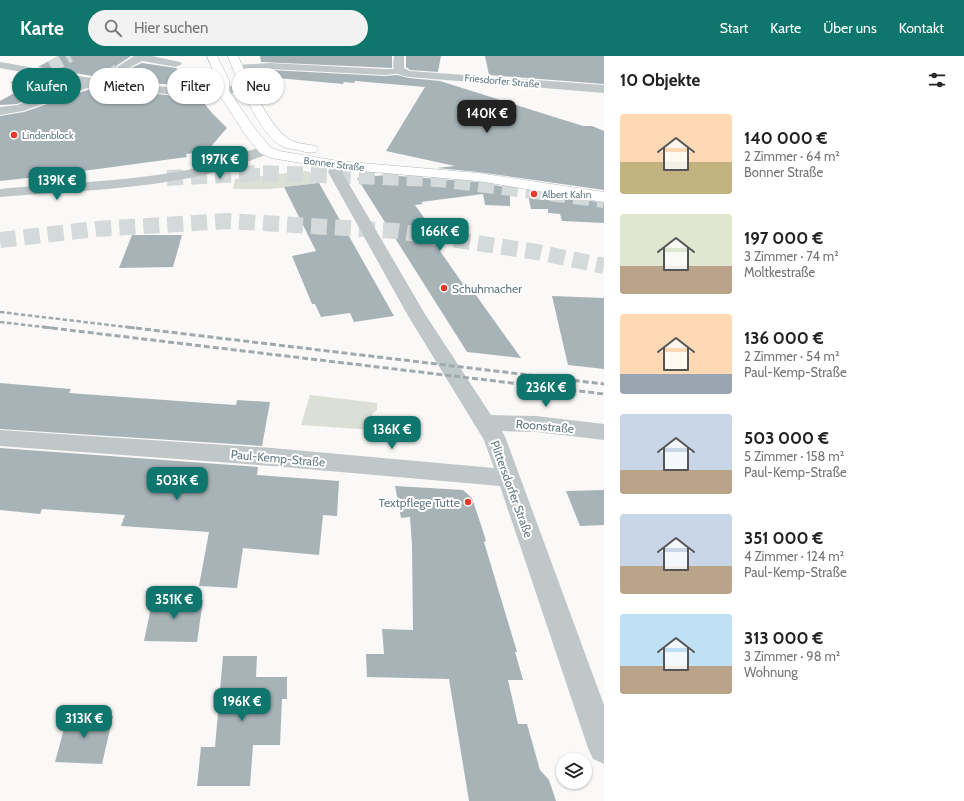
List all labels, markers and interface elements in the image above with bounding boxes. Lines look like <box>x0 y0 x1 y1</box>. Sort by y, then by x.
search box <box>88 10 368 46</box>
text: Karte <box>20 17 64 40</box>
icon: search <box>102 17 124 39</box>
text: Hier suchen <box>134 19 208 37</box>
text: Start <box>720 19 748 37</box>
text: Karte <box>770 19 801 37</box>
text: Über uns <box>823 19 877 37</box>
text: Kontakt <box>899 19 944 37</box>
chip: Kaufen <box>12 68 81 104</box>
chip: Mieten <box>89 68 159 104</box>
chip: Filter <box>167 68 224 104</box>
chip: Neu <box>232 68 284 104</box>
icon: filters <box>926 69 948 91</box>
text: 10 Objekte <box>620 70 700 90</box>
street label: Friesdorfer Straße <box>464 71 540 91</box>
pin: 140K € <box>454 100 520 134</box>
text: 140K € <box>466 105 508 121</box>
text: 140 000 € <box>744 128 827 148</box>
place label: Lindenblock <box>22 129 74 142</box>
marker: Lindenblock <box>9 130 19 140</box>
icon: home <box>652 130 700 178</box>
pin: 197K € <box>187 146 253 180</box>
text: 2 Zimmer · 64 m² <box>744 148 840 164</box>
text: 197K € <box>201 151 239 167</box>
street label: Bonner Straße <box>303 154 365 174</box>
text: Bonner Straße <box>744 164 823 180</box>
pin: 139K € <box>24 167 90 201</box>
text: 139K € <box>38 172 76 188</box>
place label: Albert Kahn <box>542 188 592 201</box>
marker: Albert Kahn <box>529 189 539 199</box>
pin: 166K € <box>407 218 473 252</box>
text: 166K € <box>421 223 459 239</box>
text: 197 000 € <box>744 228 823 248</box>
icon: home <box>652 230 700 278</box>
text: 3 Zimmer · 74 m² <box>744 248 839 264</box>
text: Moltkestraße <box>744 264 815 280</box>
place label: Schuhmacher <box>452 281 522 296</box>
marker: Schuhmacher <box>439 283 449 293</box>
text: 136 000 € <box>744 328 824 348</box>
icon: home <box>652 330 700 378</box>
text: 2 Zimmer · 54 m² <box>744 348 839 364</box>
text: Paul-Kemp-Straße <box>744 364 847 380</box>
pin: 236K € <box>513 374 579 408</box>
text: 236K € <box>526 379 566 395</box>
pin: 136K € <box>359 416 425 450</box>
street label: Roonstraße <box>515 416 575 436</box>
text: 136K € <box>373 421 411 437</box>
text: 503 000 € <box>744 428 829 448</box>
icon: home <box>652 430 700 478</box>
street label: Plittersdorfer Straße <box>488 439 536 539</box>
street label: Paul-Kemp-Straße <box>230 446 326 470</box>
text: 5 Zimmer · 158 m² <box>744 448 844 464</box>
text: Paul-Kemp-Straße <box>744 464 847 480</box>
pin: 503K € <box>144 467 210 501</box>
text: 503K € <box>156 472 198 488</box>
place label: Textpflege Tutte <box>379 495 460 510</box>
marker: Textpflege Tutte <box>463 497 473 507</box>
text: 351 000 € <box>744 528 823 548</box>
icon: home <box>652 530 700 578</box>
text: 4 Zimmer · 124 m² <box>744 548 844 564</box>
text: Paul-Kemp-Straße <box>744 564 847 580</box>
pin: 351K € <box>141 586 207 620</box>
text: 351K € <box>155 591 193 607</box>
text: 313 000 € <box>744 628 823 648</box>
icon: home <box>652 630 700 678</box>
text: 3 Zimmer · 98 m² <box>744 648 840 664</box>
text: Wohnung <box>744 664 798 680</box>
pin: 196K € <box>209 688 275 722</box>
text: 196K € <box>223 693 261 709</box>
pin: 313K € <box>51 705 117 739</box>
text: 313K € <box>65 710 103 726</box>
map controls <box>556 753 592 789</box>
button: layers <box>556 753 592 789</box>

